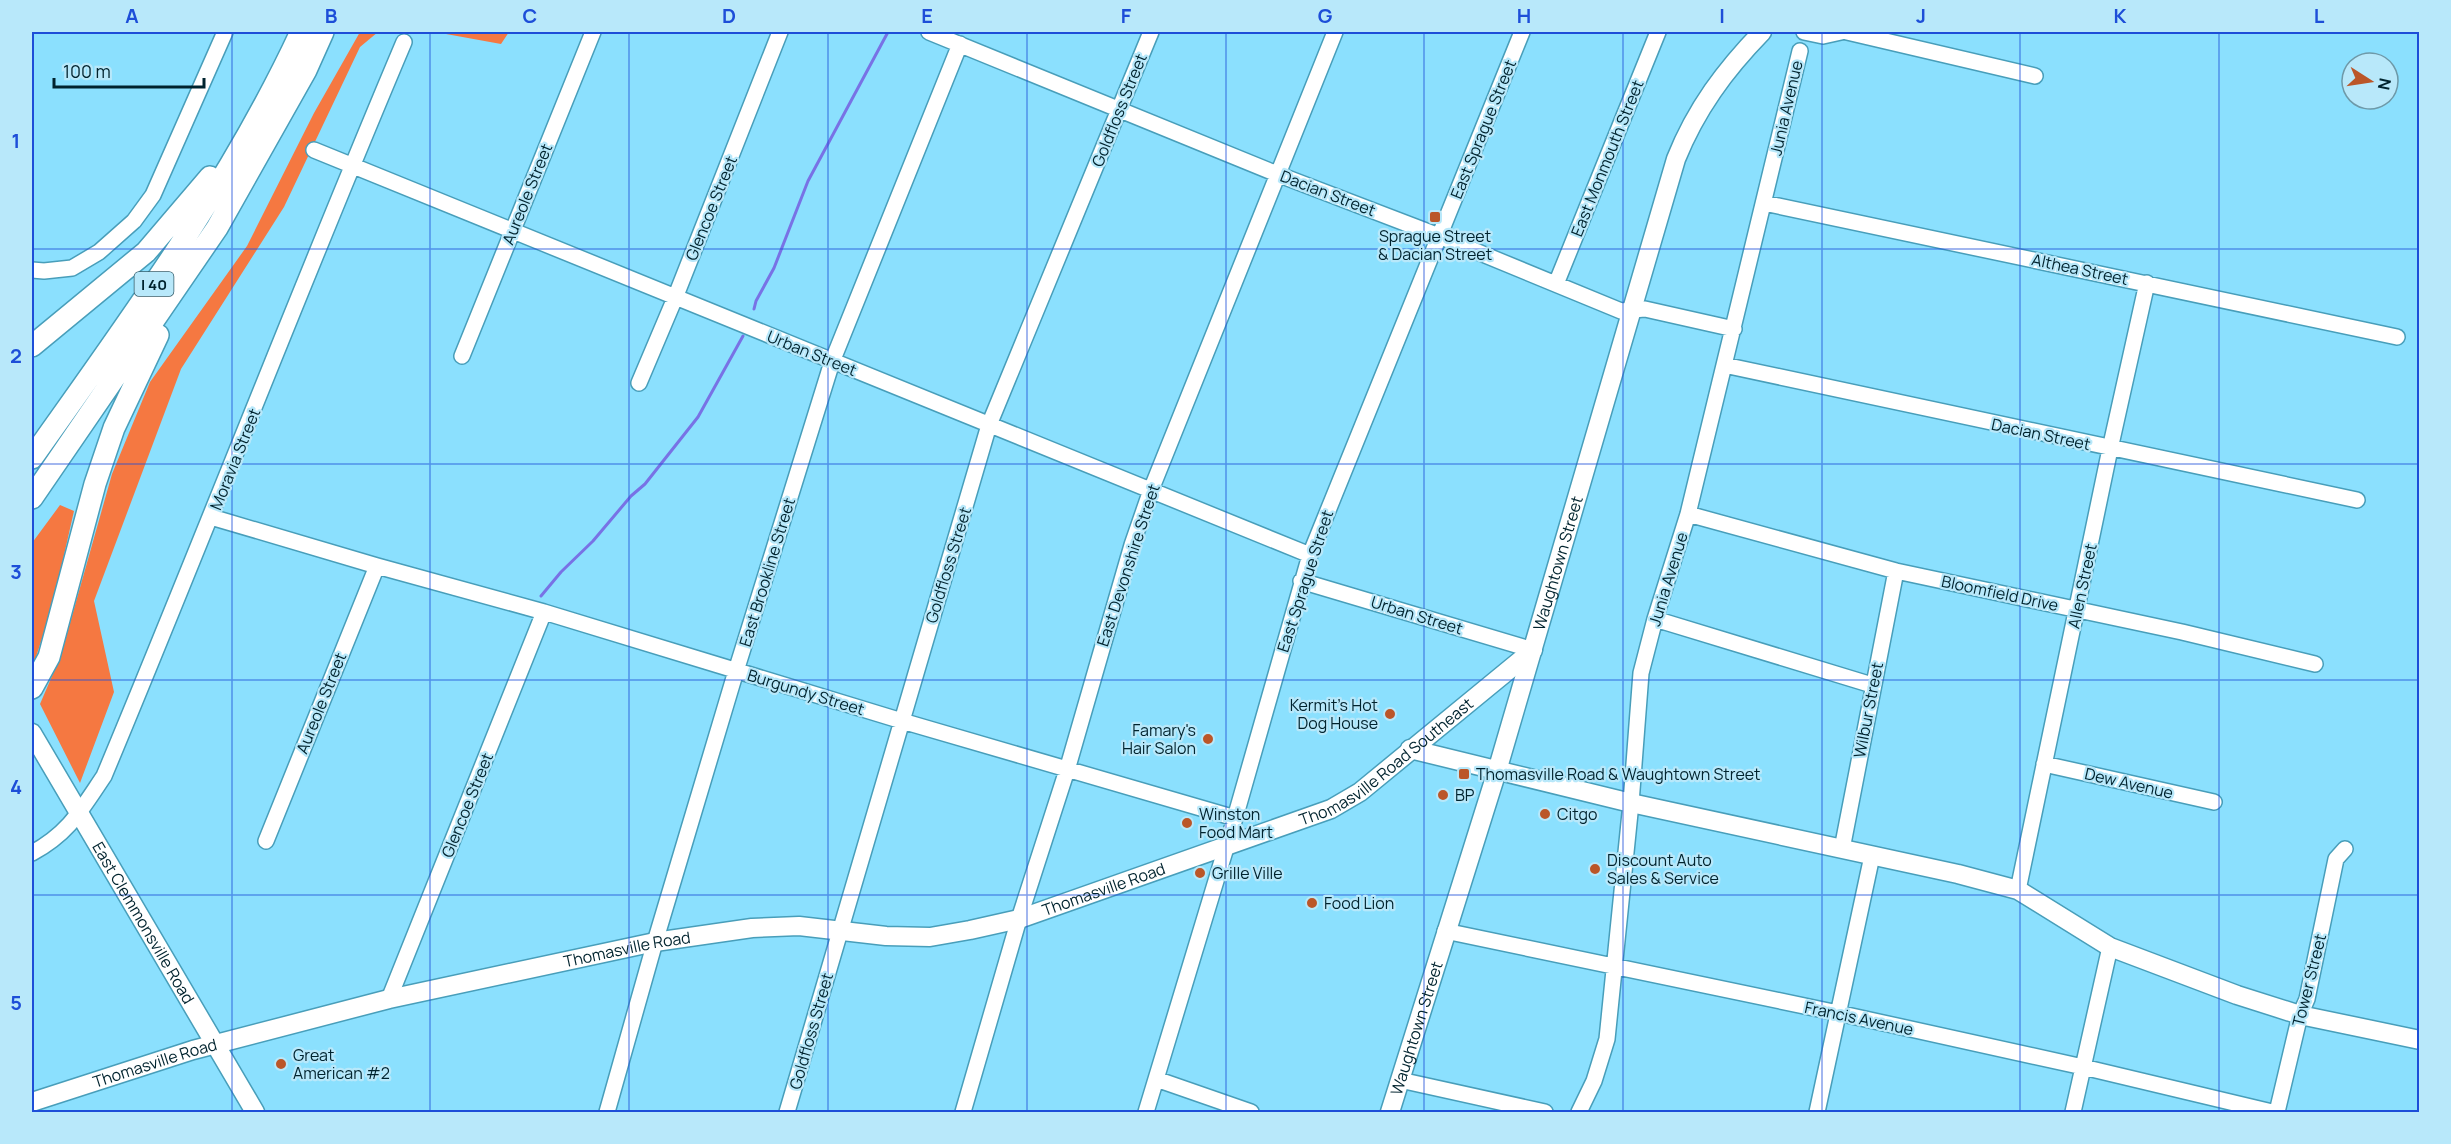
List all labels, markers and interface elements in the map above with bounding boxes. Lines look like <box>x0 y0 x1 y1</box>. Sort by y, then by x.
text: A <box>125 2 139 29</box>
text: B <box>325 2 338 29</box>
text: C <box>523 2 537 29</box>
text: D <box>722 2 736 29</box>
text: E <box>921 2 933 29</box>
text: F <box>1121 2 1132 29</box>
text: G <box>1318 2 1333 29</box>
text: H <box>1517 2 1531 29</box>
text: I <box>1719 2 1725 29</box>
text: J <box>1916 2 1926 29</box>
text: K <box>2114 2 2127 29</box>
text: L <box>2314 2 2325 29</box>
street label: Goldfloss Street <box>1086 50 1152 170</box>
scale bar <box>54 51 204 89</box>
north arrow <box>2340 51 2400 111</box>
street label: East Sprague Street <box>1445 56 1521 202</box>
street label: Junia Avenue <box>1764 58 1808 158</box>
text: 100 m <box>63 59 111 83</box>
street label: East Monmouth Street <box>1566 76 1648 240</box>
text: N <box>2373 76 2397 92</box>
text: 1 <box>12 127 20 154</box>
street label: Aureole Street <box>497 140 557 248</box>
street label: Glencoe Street <box>680 152 742 264</box>
street label: Dacian Street <box>1277 165 1379 221</box>
marker: Sprague Street & Dacian Street <box>1428 210 1442 224</box>
place label: Sprague Street & Dacian Street <box>1378 225 1492 265</box>
street label: Althea Street <box>2030 248 2130 290</box>
road number: I 40 <box>134 272 174 296</box>
street label: Urban Street <box>764 325 860 381</box>
text: 2 <box>10 342 22 369</box>
street label: Moravia Street <box>205 405 265 513</box>
street label: Dacian Street <box>1990 413 2092 455</box>
street label: East Devonshire Street <box>1091 481 1165 649</box>
street label: Waughtown Street <box>1528 493 1588 633</box>
street label: East Brookline Street <box>734 495 800 649</box>
street label: Goldfloss Street <box>920 504 976 626</box>
street label: East Sprague Street <box>1272 507 1338 655</box>
street label: Junia Avenue <box>1643 529 1693 629</box>
street label: Allen Street <box>2062 541 2102 631</box>
text: 3 <box>10 558 22 585</box>
street label: Bloomfield Drive <box>1940 570 2060 616</box>
street label: Urban Street <box>1368 591 1466 639</box>
street label: Aureole Street <box>291 649 351 757</box>
street label: Wilbur Street <box>1848 660 1888 760</box>
street label: Burgundy Street <box>745 664 867 720</box>
street label: Thomasville Road Southeast <box>1296 693 1478 830</box>
place label: Kermit's Hot Dog House <box>1290 694 1378 734</box>
marker: Kermit's Hot Dog House <box>1383 707 1397 721</box>
place label: Famary's Hair Salon <box>1122 719 1196 759</box>
marker: Famary's Hair Salon <box>1201 732 1215 746</box>
street label: Glencoe Street <box>436 749 498 861</box>
street label: Dew Avenue <box>2083 762 2175 804</box>
place label: Thomasville Road & Waughtown Street <box>1476 763 1761 785</box>
marker: Thomasville Road & Waughtown Street <box>1457 767 1471 781</box>
text: 4 <box>10 773 22 800</box>
place label: BP <box>1455 784 1475 806</box>
marker: BP <box>1436 788 1450 802</box>
place label: Winston Food Mart <box>1199 803 1273 843</box>
place label: Citgo <box>1557 803 1598 825</box>
marker: Citgo <box>1538 807 1552 821</box>
marker: Winston Food Mart <box>1180 816 1194 830</box>
street label: East Clemmonsville Road <box>87 838 200 1008</box>
place label: Discount Auto Sales & Service <box>1607 849 1719 889</box>
street label: Thomasville Road <box>1039 857 1168 921</box>
place label: Grille Ville <box>1212 862 1283 884</box>
marker: Discount Auto Sales & Service <box>1588 862 1602 876</box>
marker: Grille Ville <box>1193 866 1207 880</box>
place label: Food Lion <box>1324 892 1394 914</box>
marker: Food Lion <box>1305 896 1319 910</box>
street label: Thomasville Road <box>562 926 692 972</box>
street label: Tower Street <box>2287 931 2331 1029</box>
street label: Waughtown Street <box>1385 958 1448 1098</box>
street label: Goldfloss Street <box>784 970 838 1092</box>
text: 5 <box>10 989 22 1016</box>
street label: Francis Avenue <box>1803 996 1915 1040</box>
street label: Thomasville Road <box>90 1033 219 1093</box>
place label: Great American #2 <box>293 1044 390 1084</box>
marker: Great American #2 <box>274 1057 288 1071</box>

